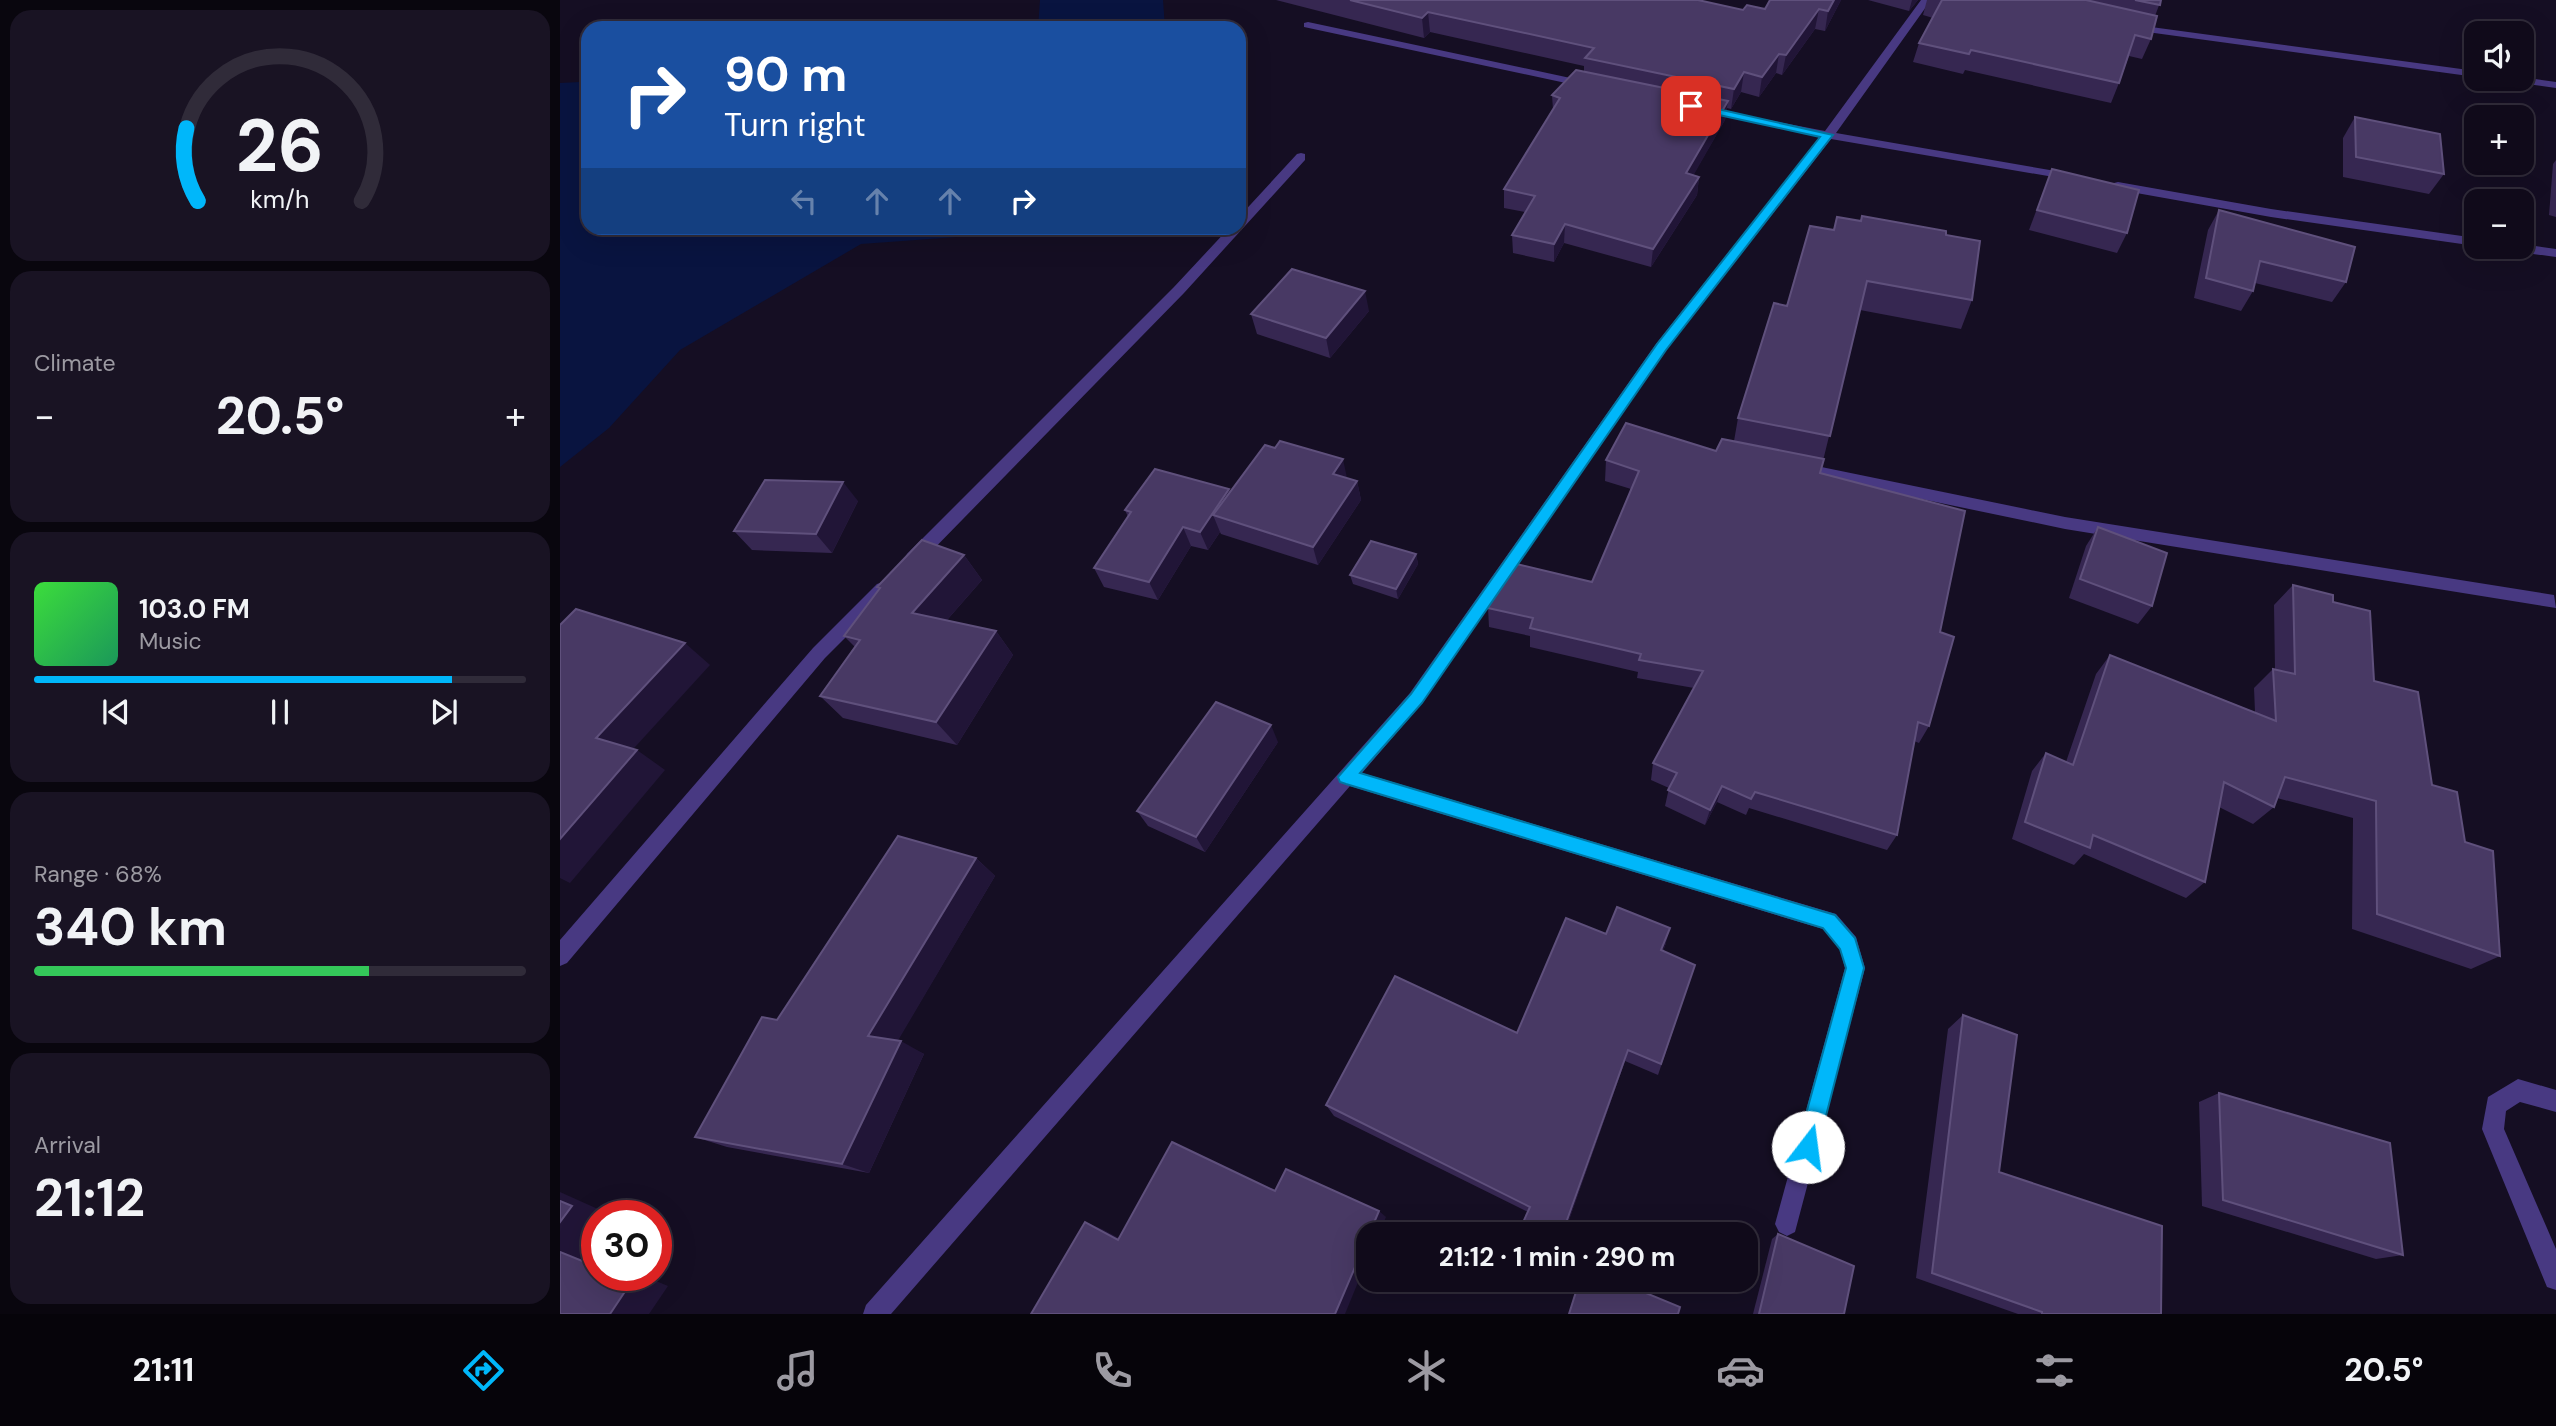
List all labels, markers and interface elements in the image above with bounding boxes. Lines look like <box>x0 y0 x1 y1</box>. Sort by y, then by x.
map controls <box>2464 21 2534 259</box>
button: sound <box>2464 21 2534 91</box>
text: 90 m <box>724 42 847 106</box>
icon: right <box>609 49 700 140</box>
pin <box>1661 76 1721 136</box>
icon: arrive <box>1672 87 1710 125</box>
text: 26 <box>236 100 324 195</box>
text: Turn right <box>724 104 866 146</box>
button: + <box>2464 105 2534 175</box>
icon: left <box>785 182 823 220</box>
icon: ahead <box>858 182 896 220</box>
icon: ahead <box>931 182 969 220</box>
icon: right <box>1004 182 1042 220</box>
text: km/h <box>250 183 310 216</box>
button: − <box>2464 189 2534 259</box>
text: Climate <box>34 348 116 378</box>
text: 20.5° <box>216 382 344 450</box>
text: − <box>34 391 55 441</box>
text: + <box>505 391 526 441</box>
text: 103.0 FM <box>139 592 250 626</box>
text: Music <box>139 626 202 656</box>
icon: previous <box>97 693 135 731</box>
icon: pause <box>261 693 299 731</box>
icon: next <box>425 693 463 731</box>
text: Range · 68% <box>34 859 162 889</box>
text: 340 km <box>34 893 227 961</box>
position arrow <box>1771 1110 1845 1184</box>
text: Arrival <box>34 1130 101 1160</box>
text: 21:12 <box>34 1164 145 1232</box>
speed limit sign: 30 <box>581 1200 672 1291</box>
text: 21:12 · 1 min · 290 m <box>1439 1240 1675 1274</box>
icon: directions <box>459 1346 508 1395</box>
icon: music <box>773 1346 822 1395</box>
icon: phone <box>1088 1346 1137 1395</box>
icon: climate <box>1402 1346 1451 1395</box>
icon: car <box>1716 1346 1765 1395</box>
icon: filters <box>2030 1346 2079 1395</box>
text: 21:11 <box>133 1349 194 1391</box>
text: 20.5° <box>2344 1349 2423 1391</box>

